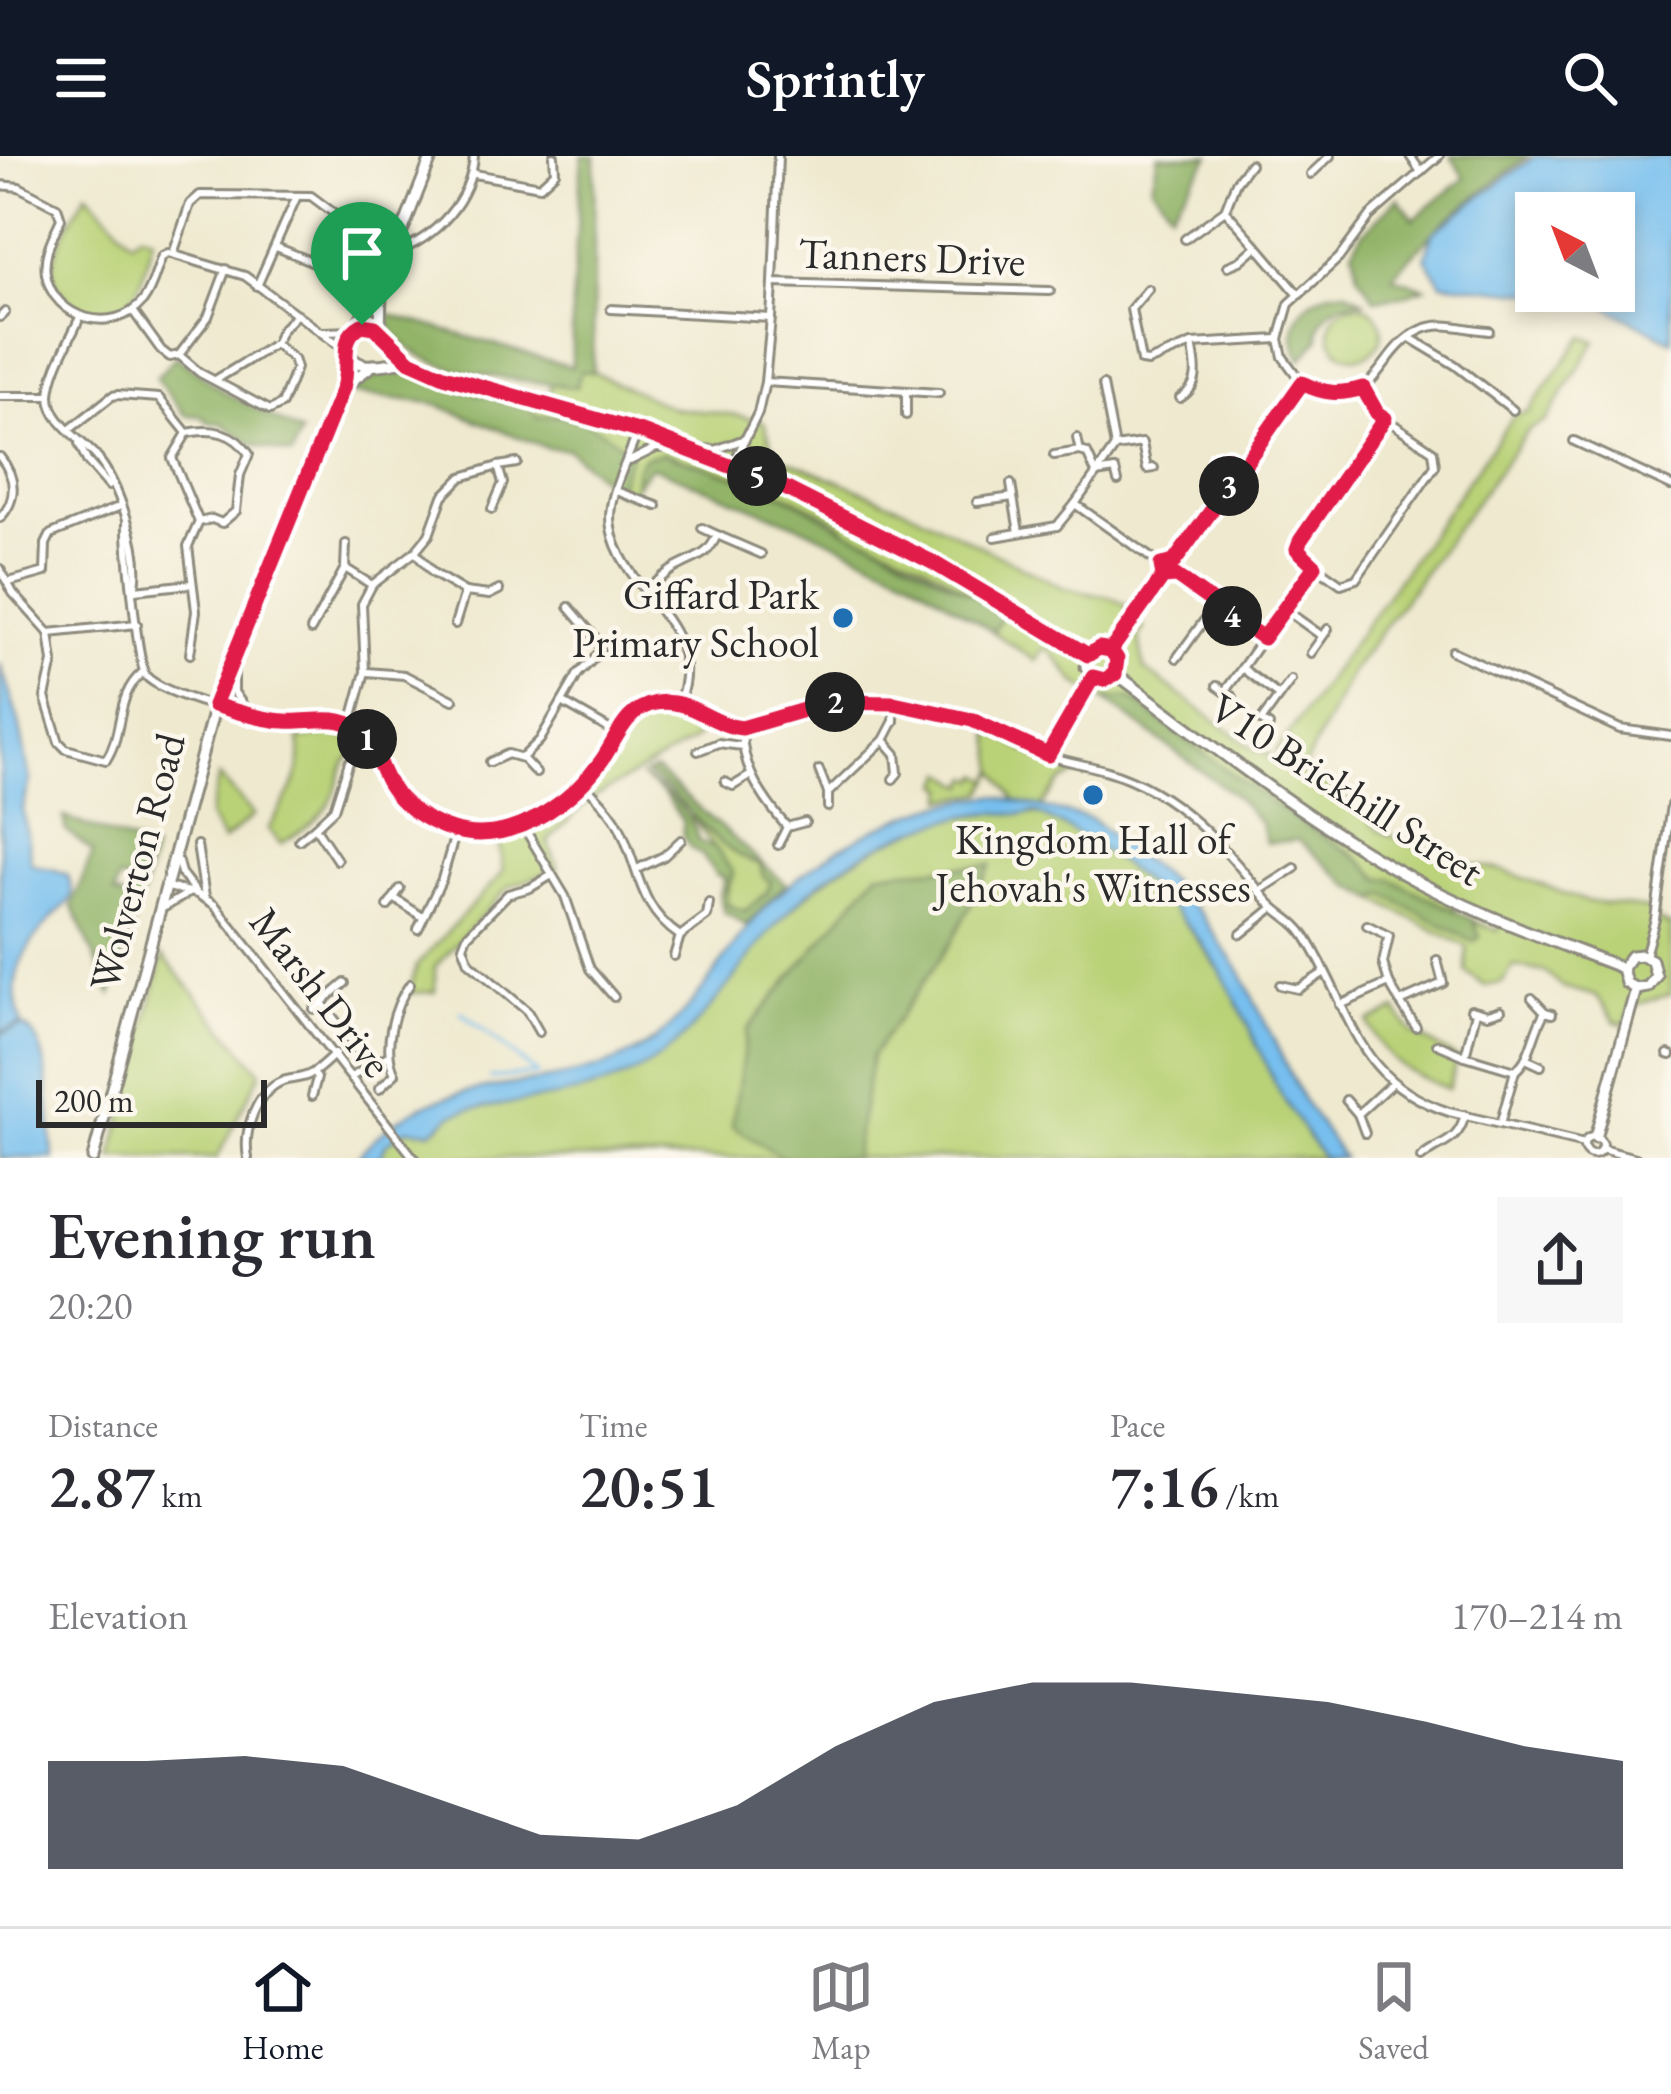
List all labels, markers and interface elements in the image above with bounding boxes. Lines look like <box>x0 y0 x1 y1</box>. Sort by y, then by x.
text: Sprintly <box>746 43 925 113</box>
icon: menu <box>48 45 114 111</box>
icon: search <box>1557 45 1623 111</box>
north arrow <box>1515 192 1635 312</box>
map controls <box>1515 192 1635 312</box>
pin <box>311 202 413 325</box>
icon: arrive <box>329 220 395 286</box>
street label: Tanners Drive <box>798 226 1026 288</box>
pin: 5 <box>727 446 787 506</box>
text: 5 <box>748 454 766 497</box>
pin: 3 <box>1199 456 1259 516</box>
text: 3 <box>1220 464 1238 507</box>
place label: Giffard Park Primary School <box>572 567 820 670</box>
pin: 4 <box>1202 586 1262 646</box>
text: 4 <box>1223 594 1241 637</box>
marker: Giffard Park Primary School <box>830 605 856 631</box>
pin: 2 <box>805 672 865 732</box>
text: 2 <box>826 680 844 723</box>
street label: V10 Brickhill Street <box>1200 680 1494 898</box>
pin: 1 <box>337 709 397 769</box>
text: 1 <box>358 717 376 760</box>
street label: Wolverton Road <box>76 726 198 997</box>
marker: Kingdom Hall of Jehovah's Witnesses <box>1080 782 1106 808</box>
place label: Kingdom Hall of Jehovah's Witnesses <box>932 812 1251 915</box>
street label: Marsh Drive <box>237 896 405 1088</box>
scale bar <box>36 1074 267 1127</box>
text: 200 m <box>54 1079 134 1122</box>
text: Evening run <box>48 1192 376 1278</box>
button: share <box>1497 1197 1623 1323</box>
text: 20:20 <box>48 1280 133 1331</box>
text: Distance <box>48 1404 158 1447</box>
text: Time <box>579 1404 648 1447</box>
text: Pace <box>1110 1404 1165 1447</box>
text: 2.87 <box>48 1447 155 1525</box>
text: 20:51 <box>579 1447 718 1525</box>
text: 7:16 <box>1110 1447 1219 1525</box>
text: km <box>155 1474 203 1517</box>
text: /km <box>1219 1474 1280 1517</box>
text: Elevation <box>48 1590 188 1641</box>
text: 170–214 m <box>1451 1590 1623 1641</box>
tab: Home <box>242 1954 324 2069</box>
tab: Map <box>808 1954 874 2069</box>
tab: Saved <box>1358 1954 1429 2069</box>

